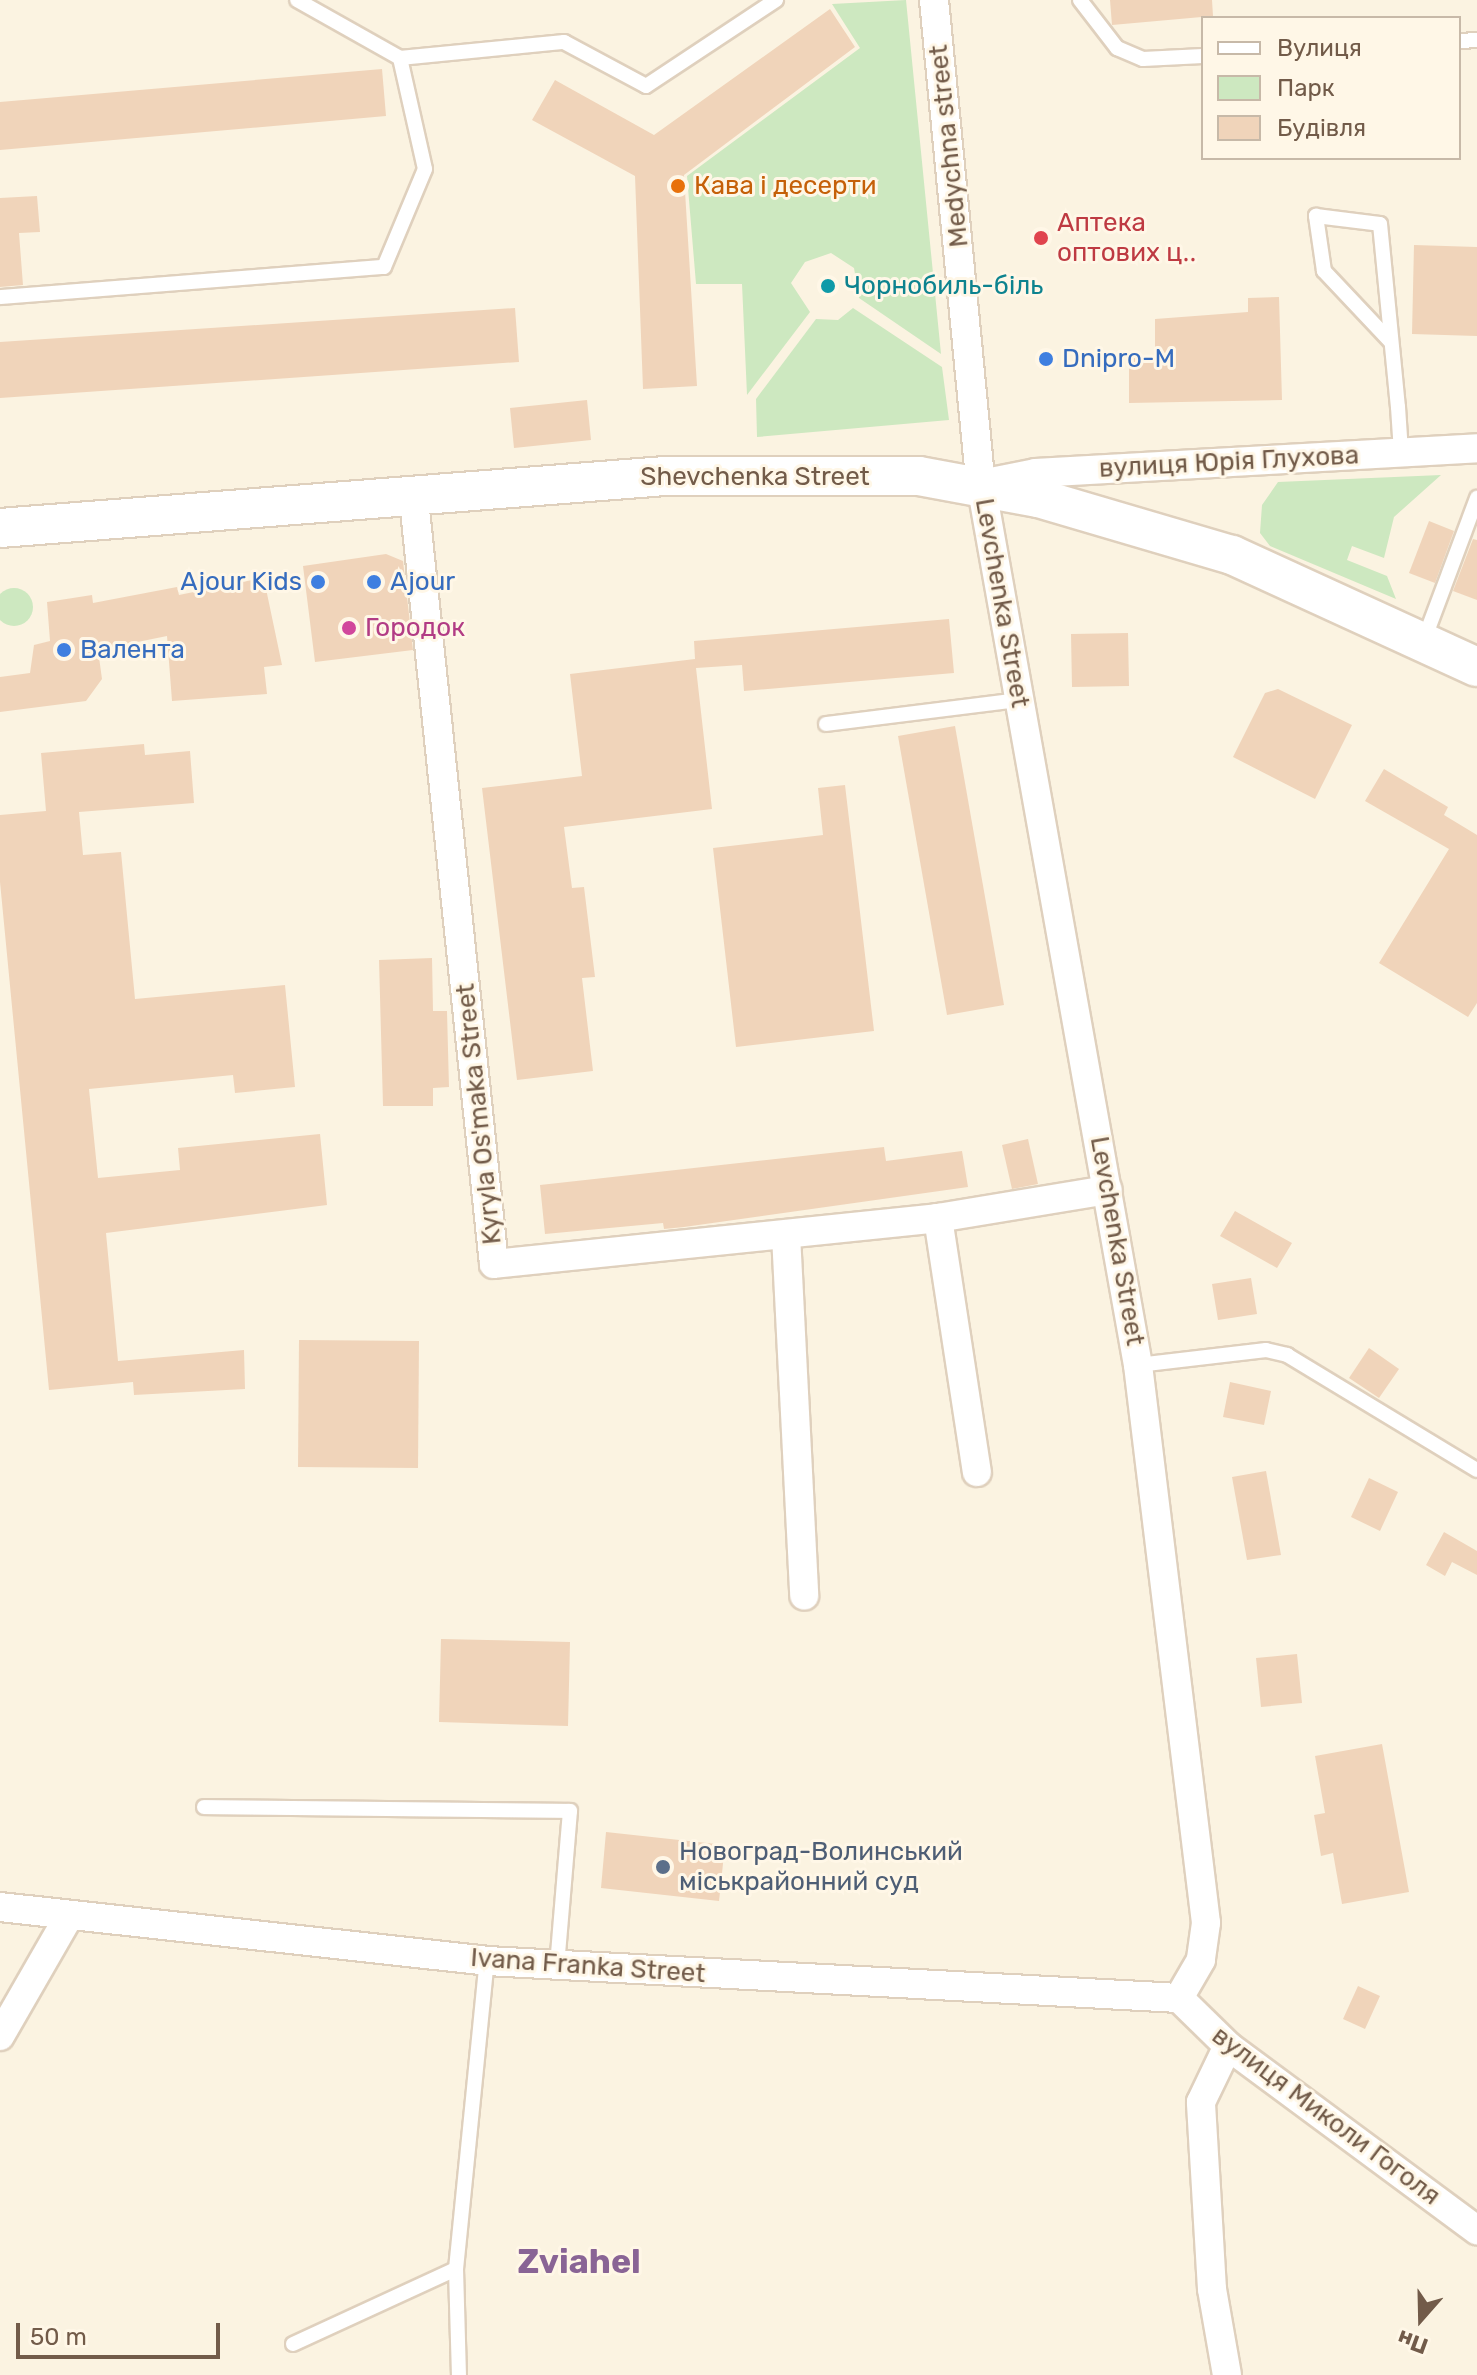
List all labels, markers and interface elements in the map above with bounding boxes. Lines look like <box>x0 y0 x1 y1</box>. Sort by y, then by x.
legend <box>1201 16 1461 160</box>
text: Вулиця <box>1277 34 1362 62</box>
street label: Medychna street <box>923 43 975 249</box>
text: Парк <box>1277 74 1335 102</box>
text: Будівля <box>1277 114 1366 142</box>
place label: Кава і десерти <box>694 170 877 202</box>
marker: Кава і десерти <box>669 177 687 195</box>
place label: Аптека оптових ц‥ <box>1057 207 1196 268</box>
marker: Аптека оптових ц‥ <box>1032 229 1050 247</box>
place label: Чорнобиль-біль <box>844 270 1043 302</box>
marker: Чорнобиль-біль <box>819 277 837 295</box>
place label: Dnipro-M <box>1062 343 1175 375</box>
marker: Dnipro-M <box>1037 350 1055 368</box>
street label: вулиця Юрія Глухова <box>1098 440 1360 484</box>
street label: Shevchenka Street <box>640 461 870 493</box>
street label: Levchenka Street <box>968 496 1036 710</box>
place label: Ajour Kids <box>180 566 302 598</box>
place label: Ajour <box>390 566 455 598</box>
marker: Ajour Kids <box>309 573 327 591</box>
marker: Ajour <box>365 573 383 591</box>
place label: Городок <box>365 612 465 644</box>
marker: Городок <box>340 619 358 637</box>
place label: Валента <box>80 634 185 666</box>
marker: Валента <box>55 641 73 659</box>
street label: Kyryla Osʹmaka Street <box>450 982 508 1246</box>
street label: Levchenka Street <box>1083 1134 1151 1348</box>
place label: Новоград-Волинський міськрайонний суд <box>679 1836 963 1898</box>
marker: Новоград-Волинський міськрайонний суд <box>654 1858 672 1876</box>
street label: Ivana Franka Street <box>469 1942 707 1990</box>
street label: вулиця Миколи Гоголя <box>1206 2020 1446 2212</box>
district label: Zviahel <box>517 2242 641 2282</box>
north arrow <box>1381 2279 1461 2359</box>
scale bar <box>20 2307 224 2357</box>
text: 50 m <box>30 2323 87 2351</box>
text: Пн <box>1394 2324 1432 2360</box>

